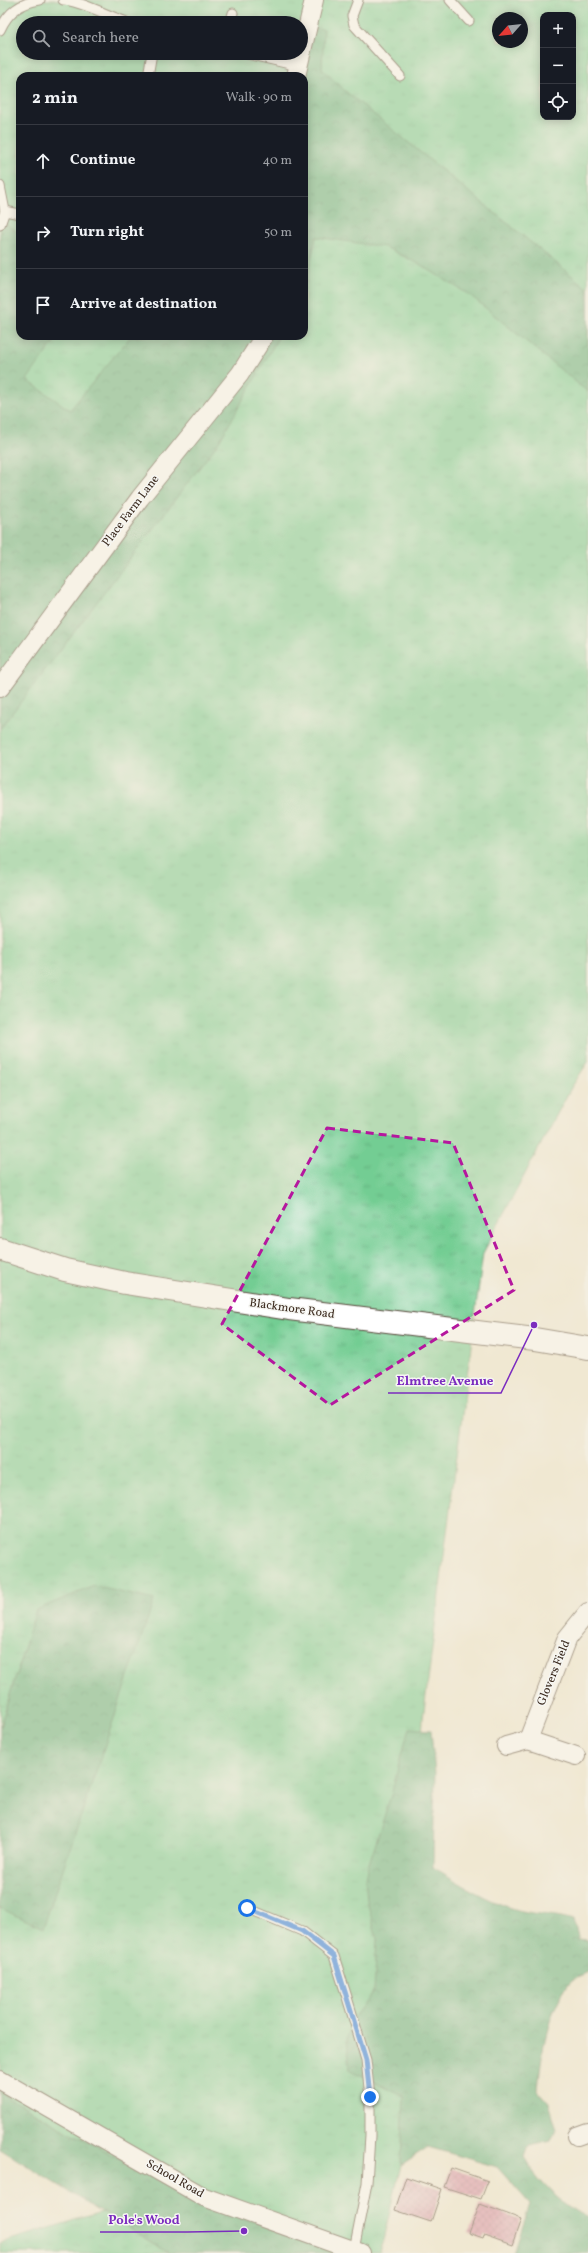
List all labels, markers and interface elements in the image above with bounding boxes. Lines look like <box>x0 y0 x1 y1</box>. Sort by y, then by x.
north arrow <box>492 12 528 48</box>
map controls <box>540 12 576 120</box>
button: + <box>540 12 576 48</box>
search box <box>16 16 308 60</box>
icon: search <box>30 27 52 49</box>
text: Search here <box>62 28 139 49</box>
button: − <box>540 48 576 84</box>
button: locate <box>540 84 576 120</box>
text: 2 min <box>32 87 78 110</box>
text: Walk · 90 m <box>226 89 292 107</box>
icon: ahead <box>32 150 54 172</box>
text: Continue <box>70 150 135 171</box>
text: 40 m <box>263 152 292 170</box>
icon: right <box>32 222 54 244</box>
text: Turn right <box>70 222 144 243</box>
text: 50 m <box>264 224 292 242</box>
icon: arrive <box>32 294 54 316</box>
text: Arrive at destination <box>70 294 217 315</box>
street label: Place Farm Lane <box>99 472 163 550</box>
street label: Blackmore Road <box>248 1295 336 1323</box>
callout: Elmtree Avenue <box>388 1368 501 1393</box>
text: Elmtree Avenue <box>397 1373 494 1391</box>
street label: Glovers Field <box>534 1638 574 1708</box>
route start <box>238 1899 256 1917</box>
route end <box>361 2088 379 2106</box>
street label: School Road <box>143 2156 207 2202</box>
callout: Pole's Wood <box>100 2207 187 2232</box>
text: Pole's Wood <box>108 2212 180 2230</box>

